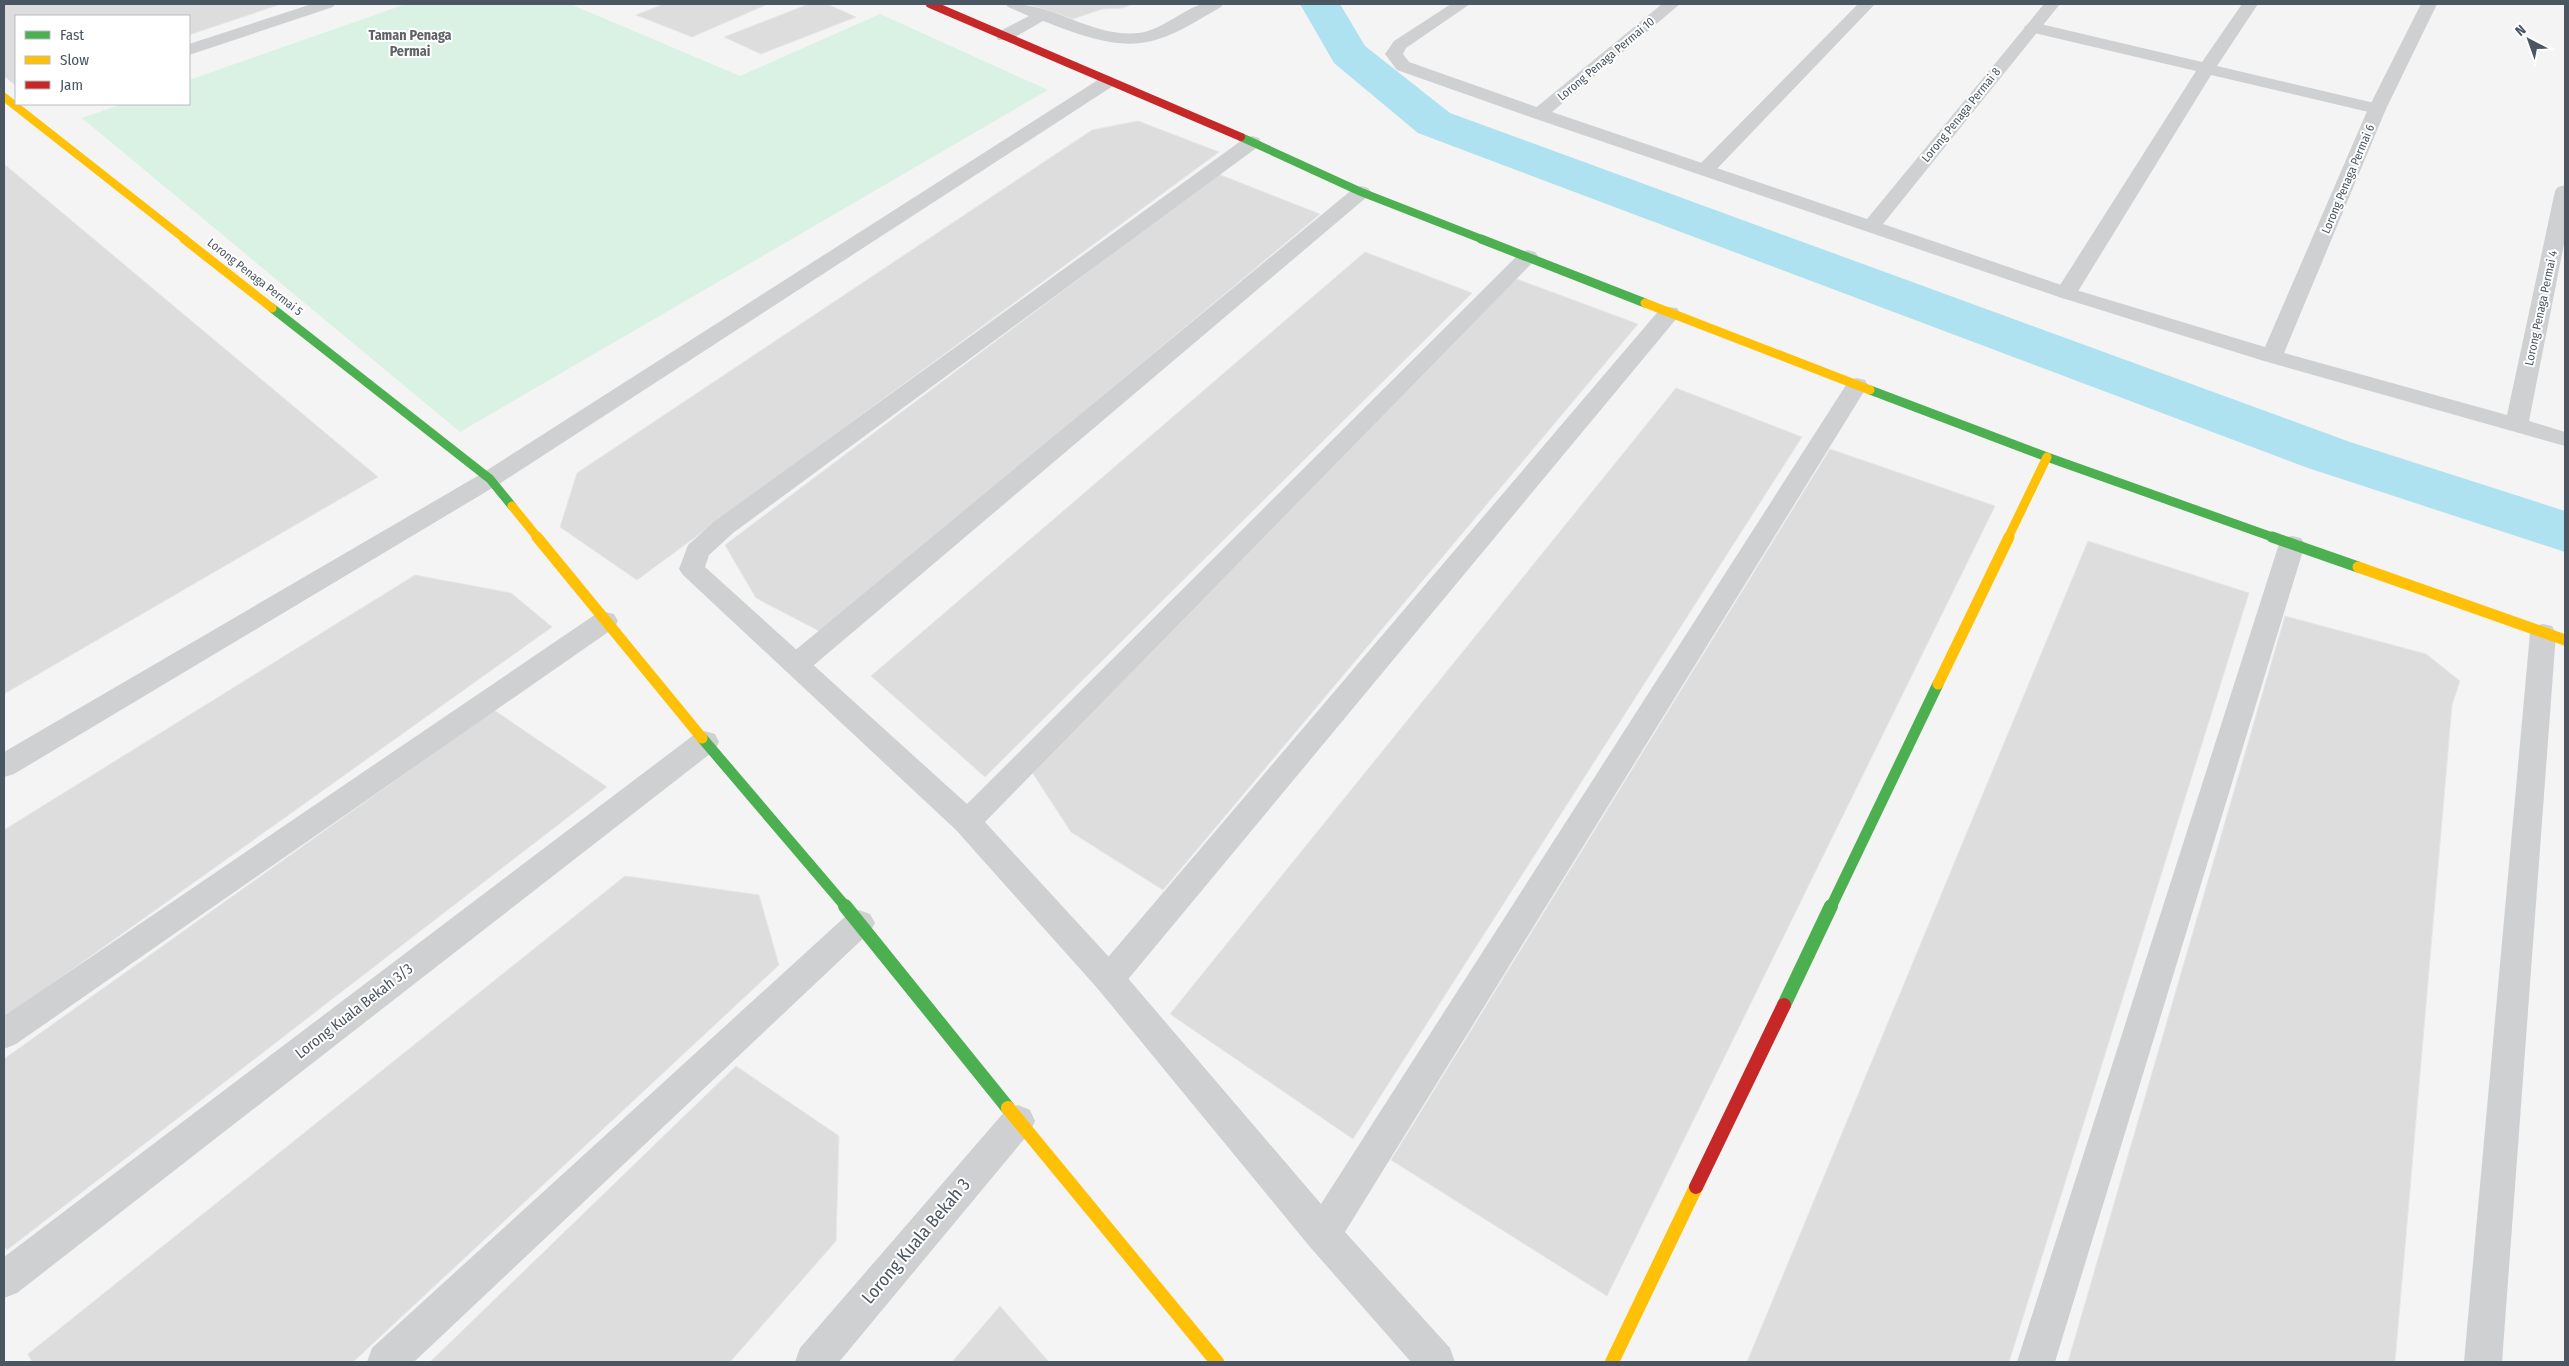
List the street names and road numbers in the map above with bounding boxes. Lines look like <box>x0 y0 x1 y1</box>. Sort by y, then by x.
street label: Lorong Penaga Permai 10 <box>1555 14 1657 104</box>
street label: Lorong Penaga Permai 8 <box>1919 65 2003 165</box>
street label: Lorong Penaga Permai 6 <box>2319 122 2377 236</box>
street label: Lorong Penaga Permai 5 <box>205 236 306 319</box>
street label: Lorong Penaga Permai 4 <box>2522 249 2560 367</box>
street label: Lorong Kuala Bekah 3/3 <box>292 959 416 1062</box>
street label: Lorong Kuala Bekah 3 <box>857 1174 975 1308</box>

